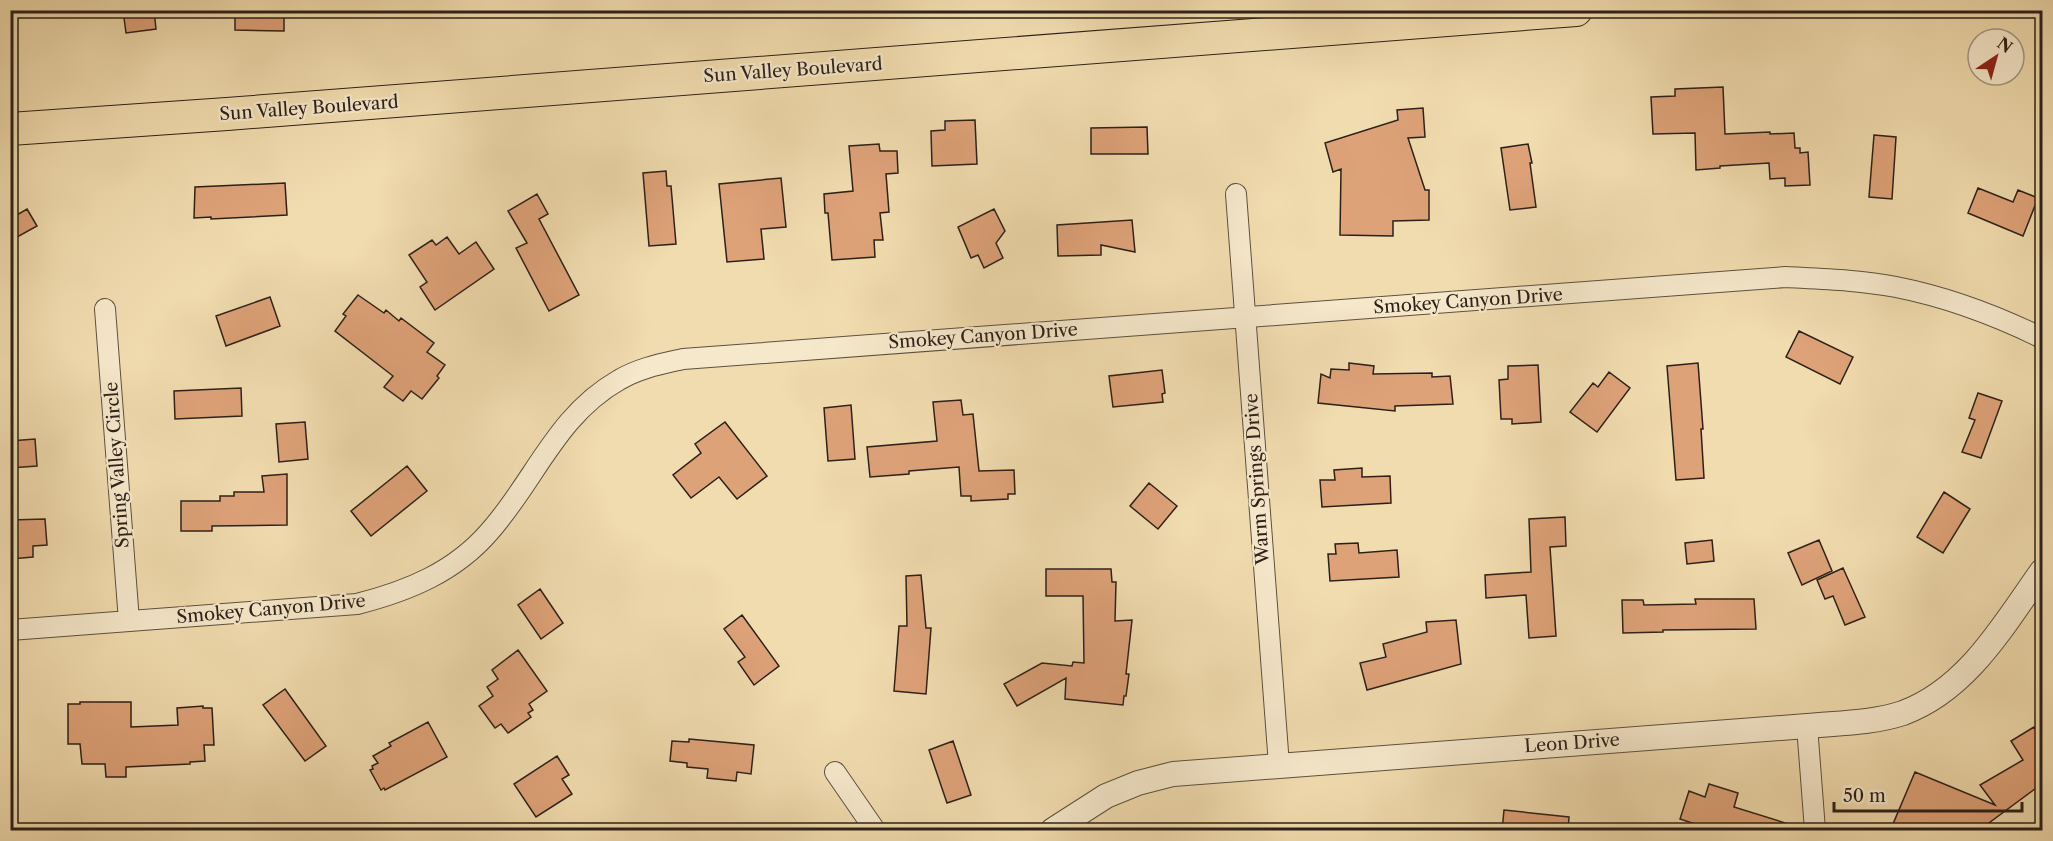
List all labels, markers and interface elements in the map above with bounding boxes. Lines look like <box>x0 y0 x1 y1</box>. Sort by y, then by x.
north arrow <box>1966 27 2026 87</box>
text: N <box>1993 33 2016 57</box>
street label: Sun Valley Boulevard <box>703 53 883 87</box>
street label: Sun Valley Boulevard <box>219 91 399 125</box>
street label: Smokey Canyon Drive <box>1373 283 1563 319</box>
street label: Smokey Canyon Drive <box>888 318 1078 354</box>
street label: Spring Valley Circle <box>100 381 134 549</box>
street label: Warm Springs Drive <box>1240 393 1274 566</box>
street label: Smokey Canyon Drive <box>175 590 367 628</box>
street label: Leon Drive <box>1523 729 1621 757</box>
scale bar <box>1834 775 2022 813</box>
text: 50 m <box>1843 785 1886 807</box>

